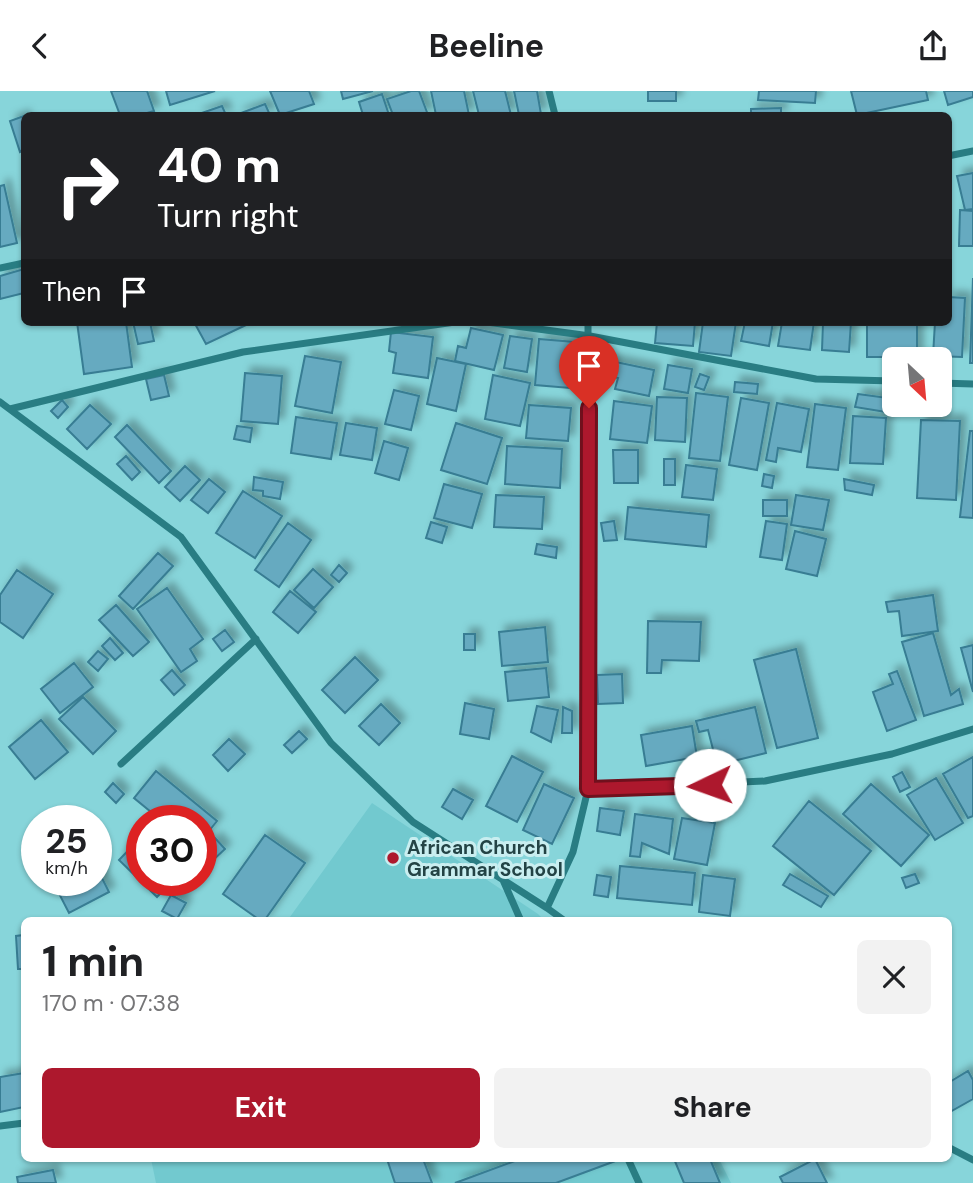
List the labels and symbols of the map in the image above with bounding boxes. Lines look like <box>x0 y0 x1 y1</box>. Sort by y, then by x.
pin <box>559 336 619 408</box>
north arrow <box>882 347 952 417</box>
position arrow <box>673 748 747 822</box>
speed limit sign: 30 <box>126 805 217 896</box>
place label: African Church Grammar School <box>407 835 563 882</box>
marker: African Church Grammar School <box>385 850 401 866</box>

